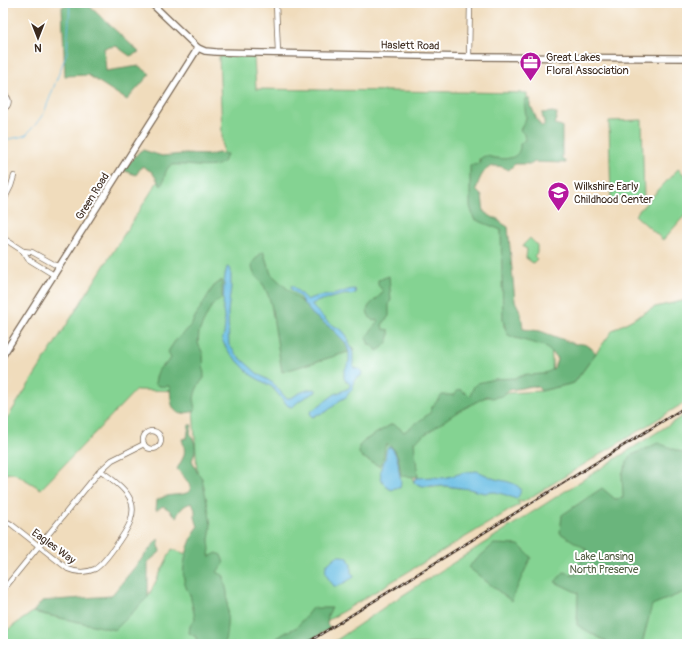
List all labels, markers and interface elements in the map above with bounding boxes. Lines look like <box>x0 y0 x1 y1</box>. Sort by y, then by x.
north arrow <box>18 18 58 58</box>
street label: Haslett Road <box>380 38 440 53</box>
text: N <box>34 41 42 54</box>
office icon: Great Lakes Floral Association <box>518 50 544 83</box>
place label: Great Lakes Floral Association <box>546 51 629 77</box>
street label: Green Road <box>73 170 112 222</box>
school or university icon: Wilkshire Early Childhood Center <box>545 179 571 212</box>
place label: Wilkshire Early Childhood Center <box>574 180 653 206</box>
street label: Eagles Way <box>29 526 78 567</box>
park label: Lake Lansing North Preserve <box>570 550 639 576</box>

